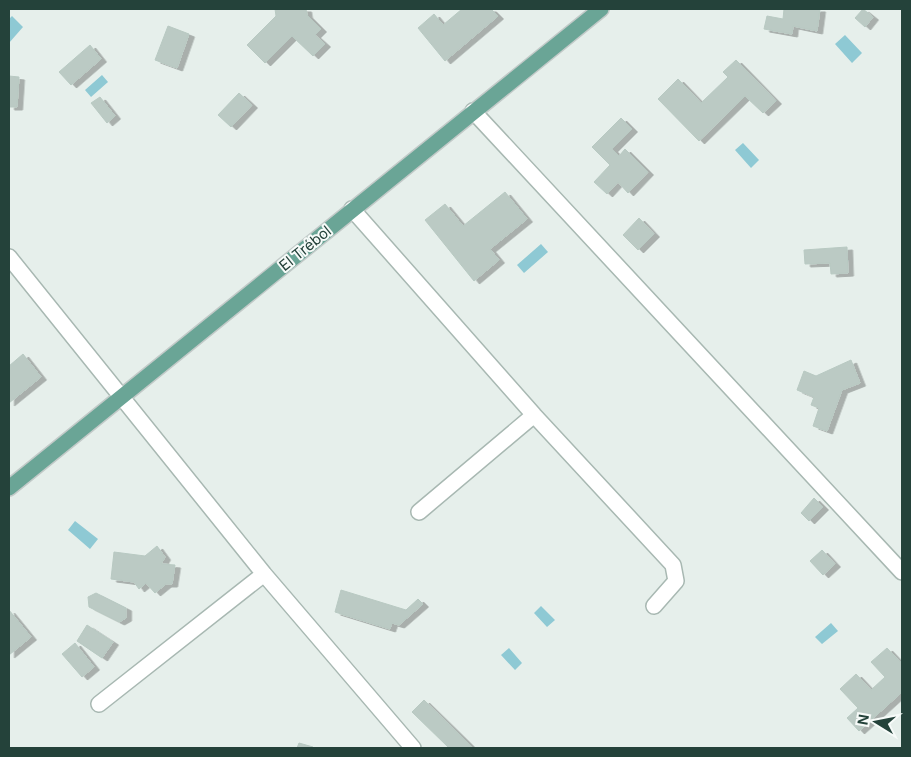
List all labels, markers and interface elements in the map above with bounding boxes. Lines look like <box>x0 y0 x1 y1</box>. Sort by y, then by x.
street label: El Trébol <box>275 221 335 275</box>
north arrow <box>851 697 901 747</box>
text: N <box>853 713 872 726</box>

